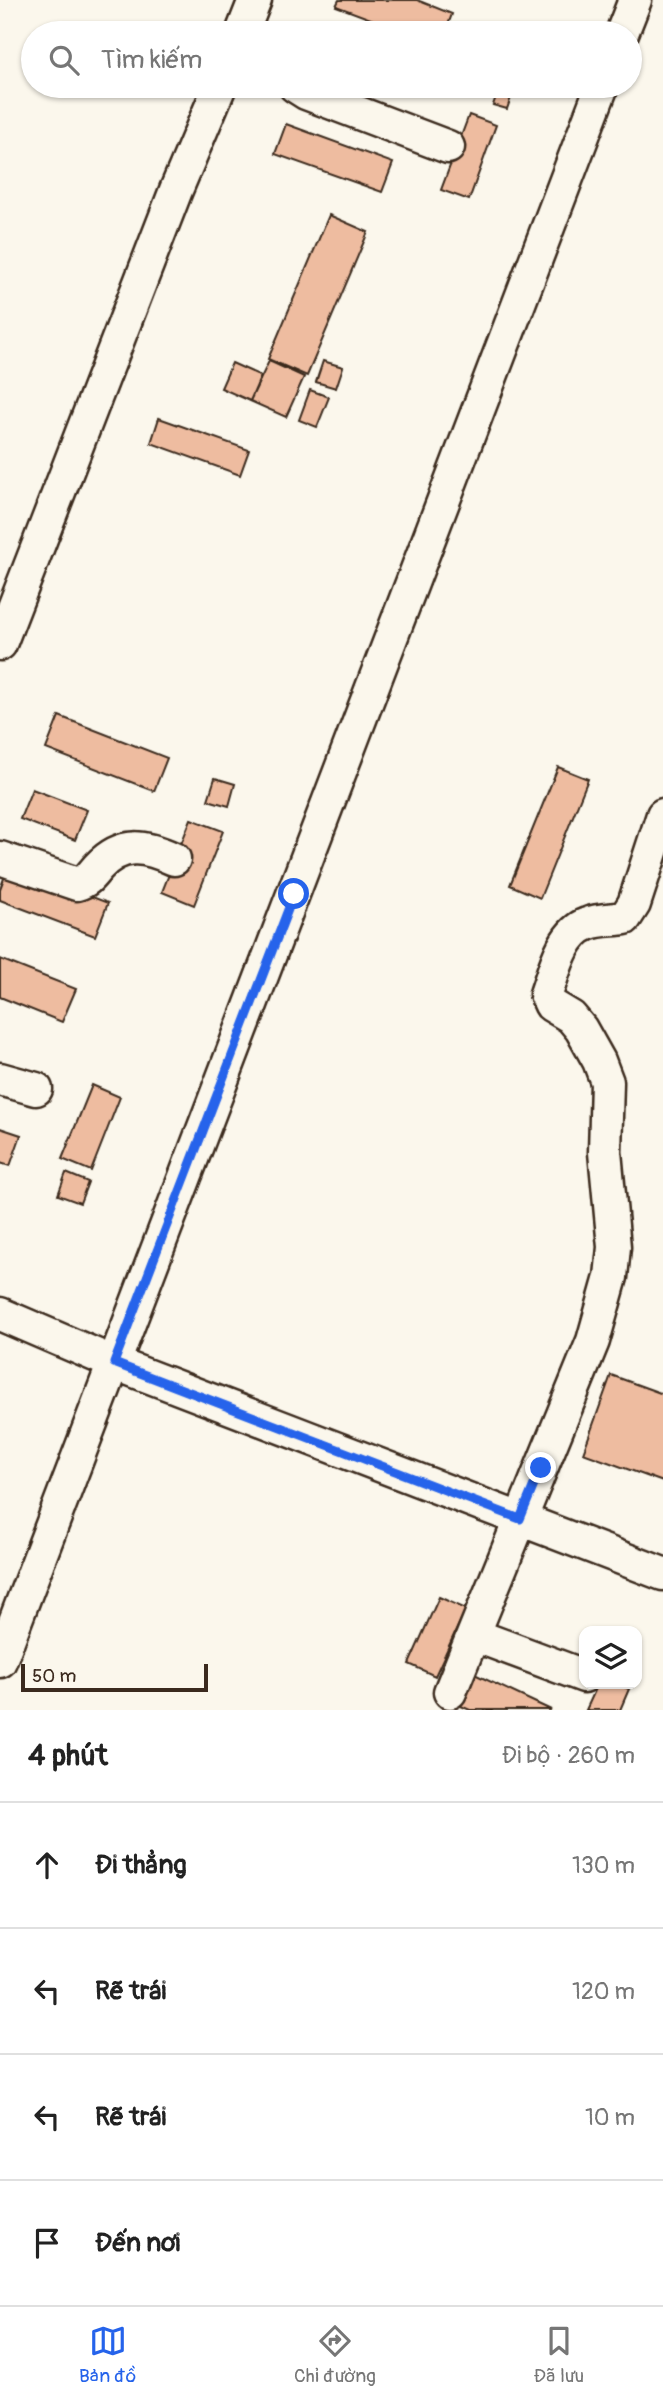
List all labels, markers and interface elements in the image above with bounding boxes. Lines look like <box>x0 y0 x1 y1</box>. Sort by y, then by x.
search box <box>21 21 642 98</box>
icon: search <box>45 41 83 79</box>
text: Tìm kiếm <box>101 44 202 76</box>
route start <box>278 878 309 909</box>
route end <box>525 1452 556 1483</box>
map controls <box>579 1626 642 1689</box>
button: layers <box>579 1626 642 1689</box>
scale bar <box>21 1661 208 1693</box>
text: 50 m <box>32 1664 76 1688</box>
text: 4 phút <box>28 1737 108 1774</box>
text: Đi bộ · 260 m <box>502 1741 635 1770</box>
icon: ahead <box>28 1846 66 1884</box>
text: Đi thẳng <box>95 1849 187 1881</box>
text: 130 m <box>572 1851 635 1880</box>
icon: left <box>28 1972 66 2010</box>
text: Rẽ trái <box>95 1975 166 2007</box>
text: 120 m <box>572 1977 635 2006</box>
icon: left <box>28 2098 66 2136</box>
text: Rẽ trái <box>95 2101 166 2133</box>
text: 10 m <box>585 2103 635 2132</box>
icon: arrive <box>28 2224 66 2262</box>
text: Đến nơi <box>95 2227 180 2259</box>
tab: Bản đồ <box>79 2322 136 2388</box>
tab: Chỉ đường <box>294 2322 376 2388</box>
tab: Đã lưu <box>533 2322 584 2388</box>

